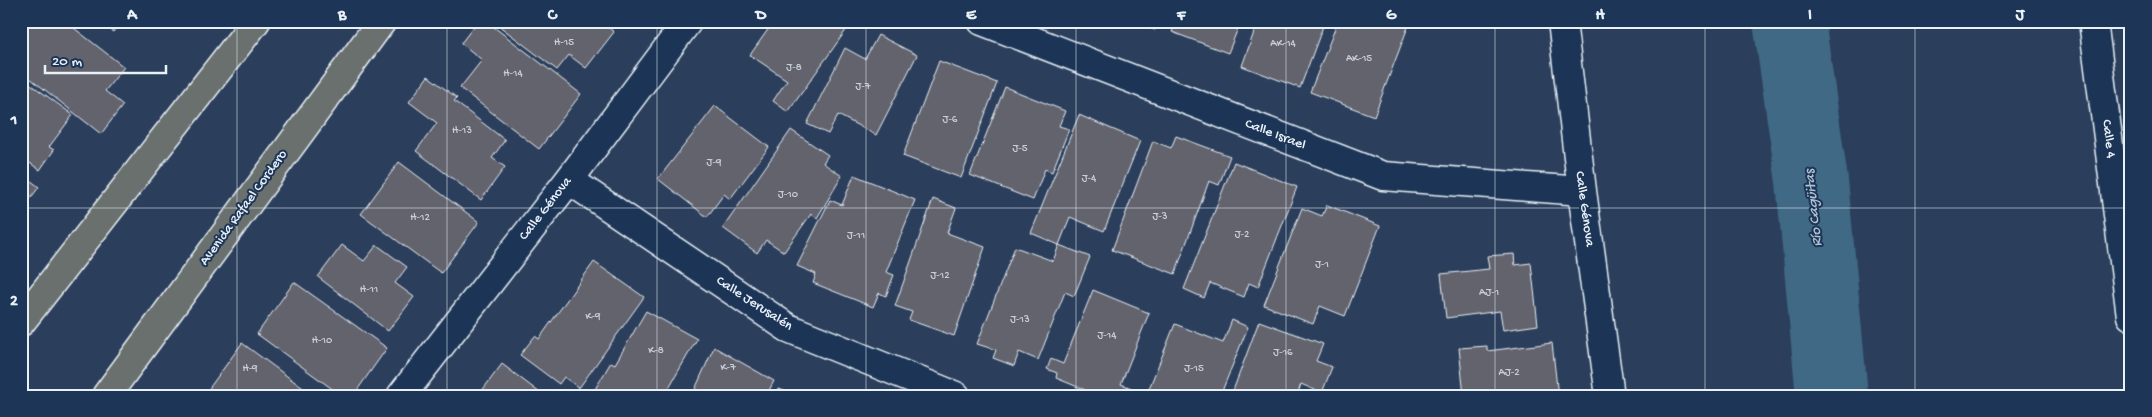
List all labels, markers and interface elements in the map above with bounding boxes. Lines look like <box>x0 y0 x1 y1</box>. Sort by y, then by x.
text: A <box>126 7 138 26</box>
text: B <box>337 7 347 26</box>
text: C <box>547 7 558 26</box>
text: D <box>754 7 767 26</box>
text: E <box>966 7 977 26</box>
text: F <box>1176 7 1187 26</box>
text: G <box>1386 7 1397 26</box>
text: H <box>1595 7 1605 26</box>
text: I <box>1808 7 1812 26</box>
text: J <box>2015 7 2026 26</box>
house number: H-15 <box>554 37 574 49</box>
house number: AK-14 <box>1270 38 1297 50</box>
scale bar <box>45 42 166 74</box>
text: 20 m <box>52 53 82 71</box>
house number: AK-15 <box>1346 53 1372 65</box>
house number: J-8 <box>786 62 802 74</box>
house number: H-14 <box>503 68 523 80</box>
house number: J-7 <box>855 81 871 93</box>
text: 1 <box>10 112 17 131</box>
house number: J-6 <box>943 114 958 126</box>
street label: Calle Israel <box>1242 116 1308 154</box>
street label: Calle 4 <box>2097 119 2119 160</box>
house number: H-13 <box>452 125 472 137</box>
house number: J-5 <box>1012 143 1028 155</box>
street label: Avenida Rafael Cordero <box>196 147 292 269</box>
house number: J-9 <box>707 157 722 169</box>
water label: Río Cagüitas <box>1801 167 1827 248</box>
street label: Calle Génova <box>1570 170 1598 249</box>
street label: Calle Génova <box>516 173 577 244</box>
house number: J-4 <box>1082 173 1097 185</box>
house number: J-10 <box>778 189 798 201</box>
house number: J-3 <box>1153 211 1168 223</box>
house number: H-12 <box>410 212 430 224</box>
house number: J-2 <box>1235 229 1250 241</box>
house number: J-11 <box>847 230 865 242</box>
house number: J-1 <box>1315 259 1329 271</box>
house number: J-12 <box>930 270 950 282</box>
street label: Calle Jerusalén <box>712 273 796 335</box>
house number: H-11 <box>360 284 378 296</box>
house number: AJ-1 <box>1479 287 1499 299</box>
text: 2 <box>10 293 18 312</box>
house number: K-9 <box>585 311 601 323</box>
house number: J-13 <box>1010 314 1030 326</box>
house number: J-14 <box>1098 330 1117 342</box>
house number: H-10 <box>312 335 332 347</box>
house number: K-8 <box>648 345 664 357</box>
house number: J-16 <box>1273 347 1293 359</box>
house number: K-7 <box>720 362 736 374</box>
house number: H-9 <box>242 363 258 375</box>
house number: J-15 <box>1184 363 1204 375</box>
house number: AJ-2 <box>1498 367 1520 379</box>

